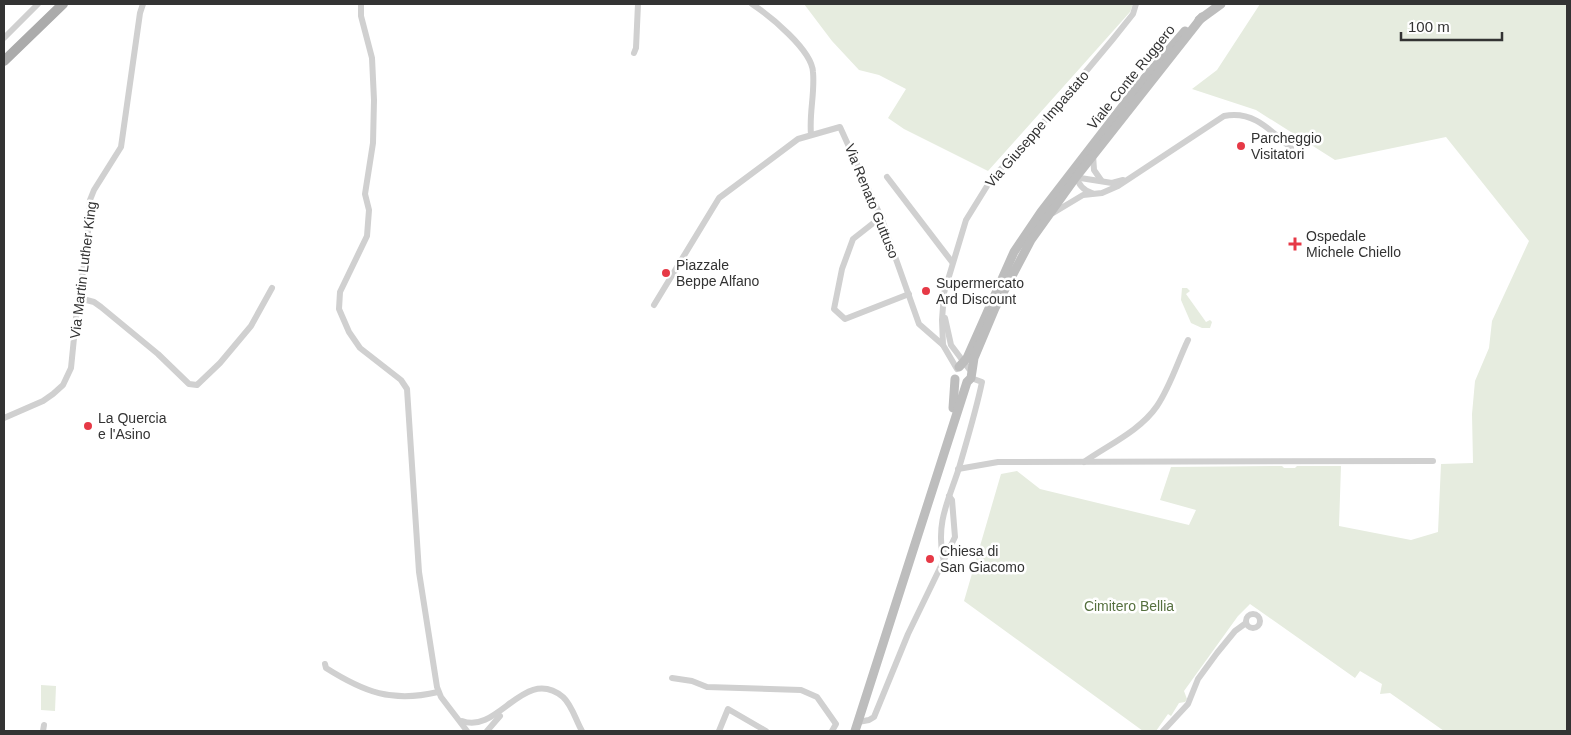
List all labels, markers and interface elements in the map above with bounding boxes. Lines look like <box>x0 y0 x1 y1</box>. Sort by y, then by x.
scale bar <box>1401 10 1502 42</box>
text: 100 m <box>1408 18 1450 35</box>
street label: Viale Conte Ruggero <box>1084 21 1178 132</box>
street label: Via Giuseppe Impastato <box>982 67 1092 191</box>
place label: Parcheggio Visitatori <box>1251 130 1322 162</box>
marker: Parcheggio Visitatori <box>1235 140 1247 152</box>
street label: Via Renato Guttuso <box>842 141 902 261</box>
street label: Via Martin Luther King <box>67 200 99 340</box>
place label: Ospedale Michele Chiello <box>1306 228 1401 260</box>
marker: Ospedale Michele Chiello <box>1288 237 1302 251</box>
place label: Piazzale Beppe Alfano <box>676 257 760 289</box>
marker: Piazzale Beppe Alfano <box>660 267 672 279</box>
place label: Supermercato Ard Discount <box>936 275 1024 307</box>
marker: Supermercato Ard Discount <box>920 285 932 297</box>
place label: La Quercia e l'Asino <box>98 410 167 442</box>
marker: La Quercia e l'Asino <box>82 420 94 432</box>
place label: Chiesa di San Giacomo <box>940 543 1025 575</box>
marker: Chiesa di San Giacomo <box>924 553 936 565</box>
park label: Cimitero Bellia <box>1084 598 1174 614</box>

